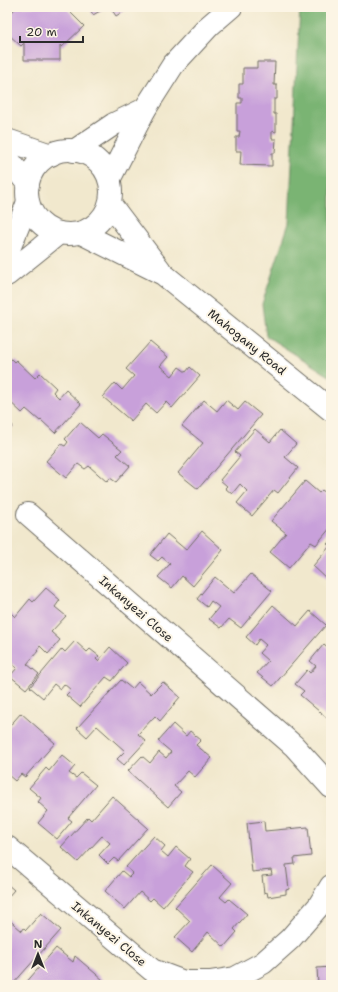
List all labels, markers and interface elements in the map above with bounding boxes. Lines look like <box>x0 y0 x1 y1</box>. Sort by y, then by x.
scale bar <box>20 18 83 44</box>
text: 20 m <box>26 24 57 40</box>
street label: Mahogany Road <box>204 305 290 379</box>
street label: Inkanyezi Close <box>96 572 177 646</box>
street label: Inkanyezi Close <box>68 898 150 970</box>
north arrow <box>18 934 58 974</box>
text: N <box>34 937 43 952</box>

